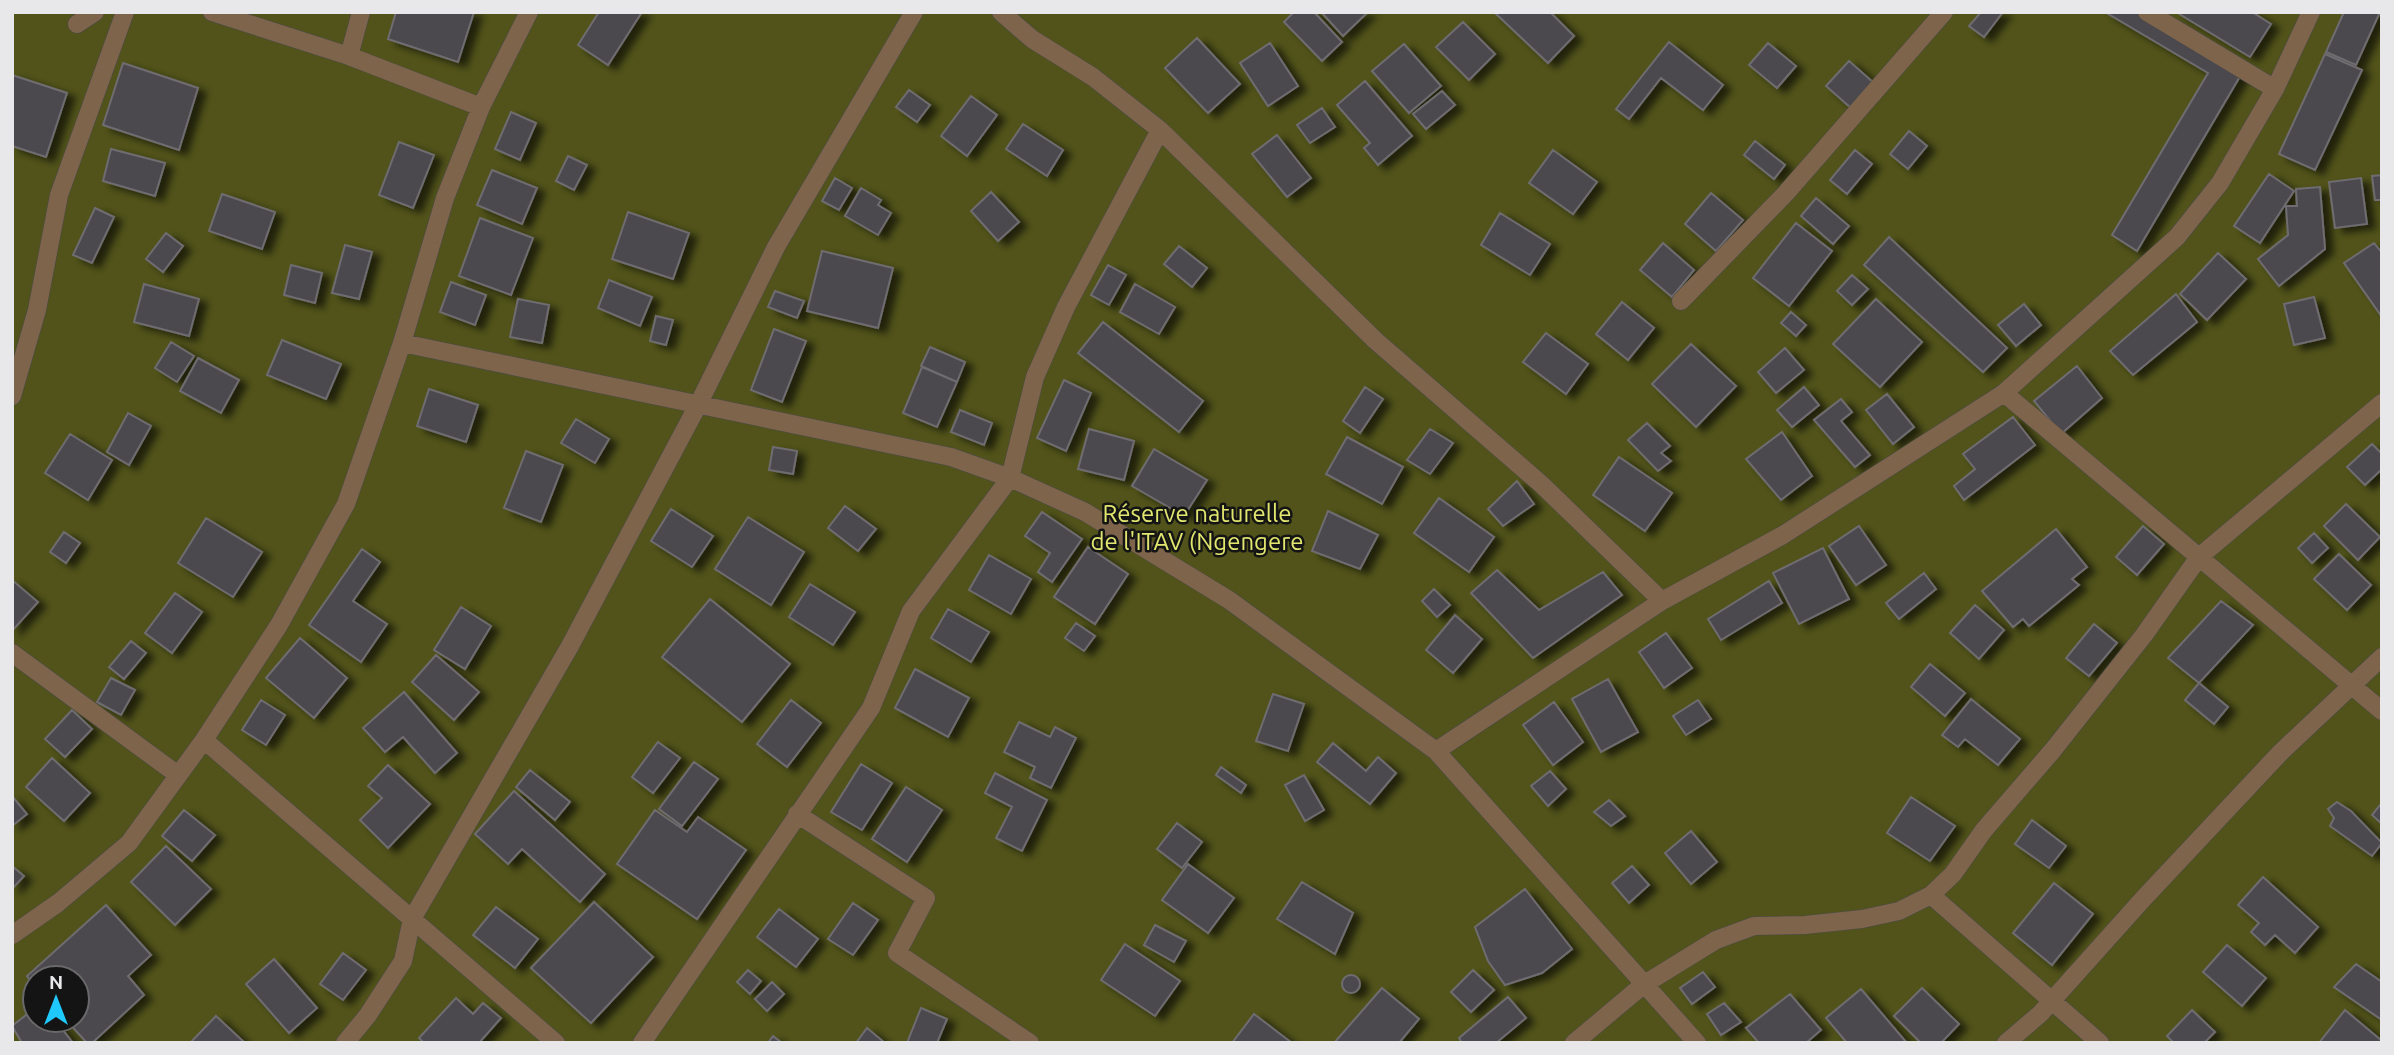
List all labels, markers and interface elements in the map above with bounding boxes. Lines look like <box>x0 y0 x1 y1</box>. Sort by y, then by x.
park label: Réserve naturelle de l'ITAV (Ngengere <box>1091 500 1303 555</box>
north arrow <box>21 964 91 1034</box>
text: N <box>49 971 63 993</box>

